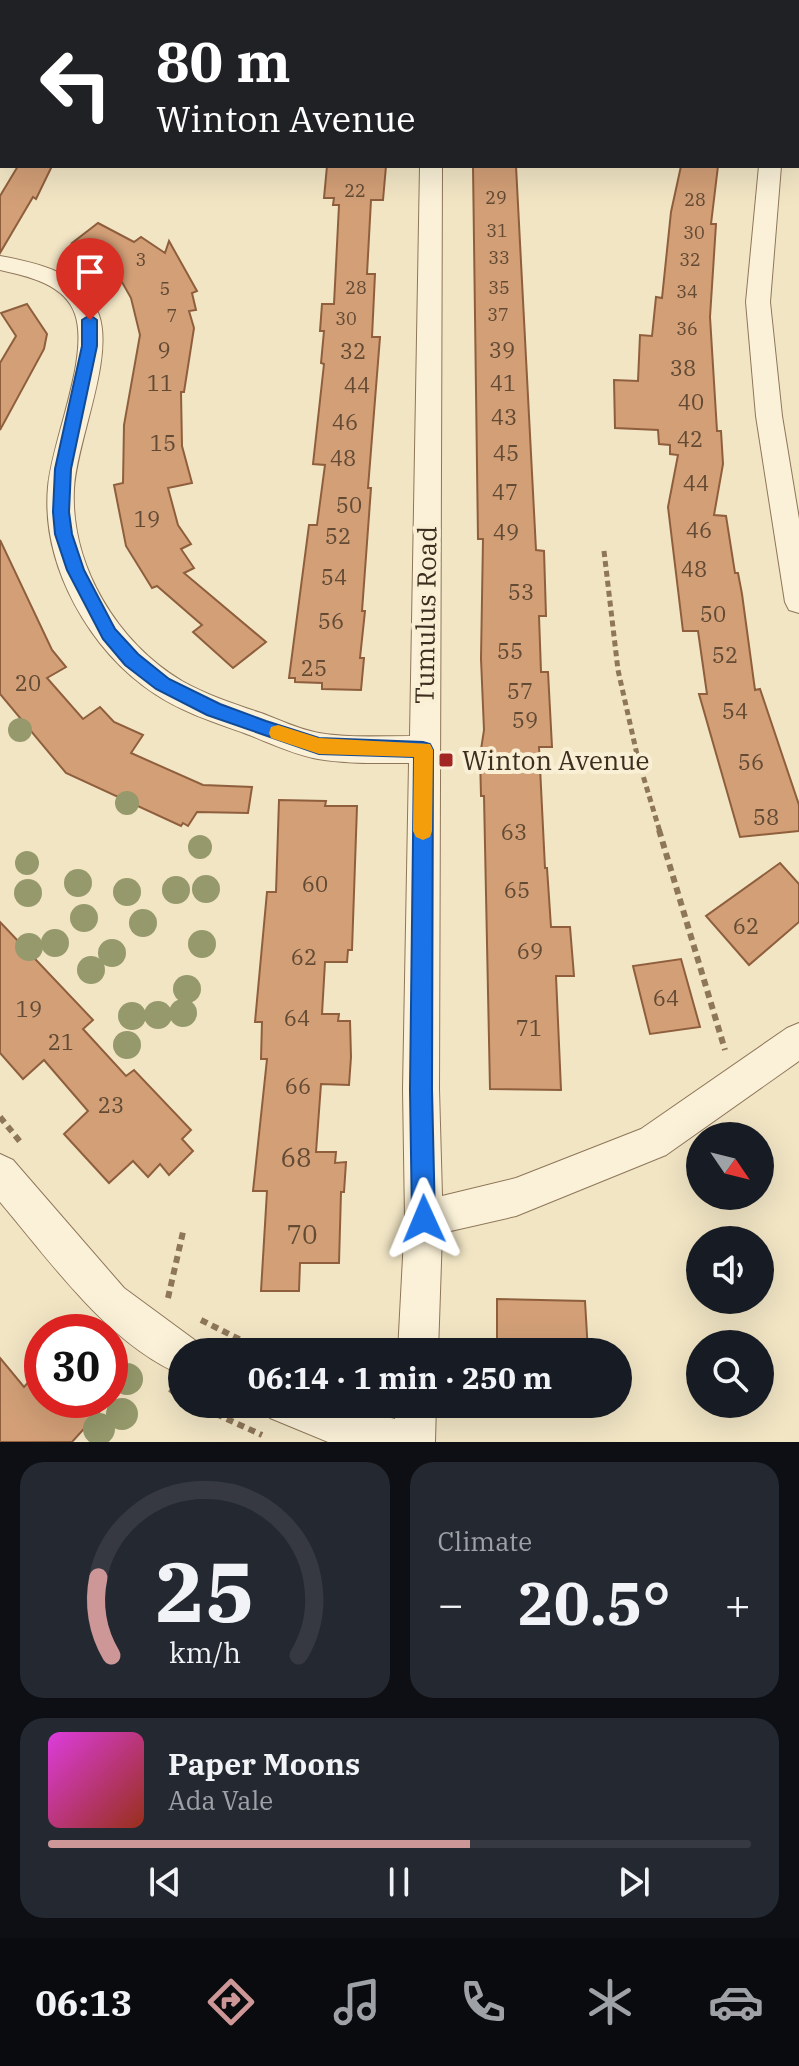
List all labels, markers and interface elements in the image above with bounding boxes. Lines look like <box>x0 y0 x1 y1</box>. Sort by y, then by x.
text: 80 m <box>156 25 291 97</box>
icon: left <box>24 32 128 136</box>
text: Winton Avenue <box>156 95 416 142</box>
house number: 22 <box>344 179 366 202</box>
house number: 29 <box>485 186 507 209</box>
house number: 28 <box>684 188 706 211</box>
house number: 31 <box>486 219 508 242</box>
house number: 30 <box>683 221 705 244</box>
pin <box>56 238 124 320</box>
house number: 33 <box>488 246 510 269</box>
house number: 3 <box>136 248 146 271</box>
house number: 32 <box>679 248 701 271</box>
icon: arrive <box>68 250 112 294</box>
house number: 28 <box>345 276 367 299</box>
house number: 35 <box>488 276 510 299</box>
house number: 5 <box>160 277 170 300</box>
house number: 34 <box>676 280 698 303</box>
house number: 37 <box>487 303 509 326</box>
house number: 7 <box>167 304 177 327</box>
house number: 30 <box>335 307 357 330</box>
house number: 36 <box>676 317 698 340</box>
house number: 9 <box>157 335 171 364</box>
house number: 39 <box>489 335 515 364</box>
house number: 32 <box>340 336 366 365</box>
house number: 38 <box>670 353 696 382</box>
house number: 11 <box>147 368 173 397</box>
house number: 41 <box>490 368 516 397</box>
house number: 44 <box>344 370 370 399</box>
house number: 40 <box>678 387 704 416</box>
house number: 43 <box>491 402 517 431</box>
house number: 46 <box>332 407 358 436</box>
house number: 42 <box>677 424 703 453</box>
house number: 15 <box>150 428 176 457</box>
house number: 45 <box>493 438 519 467</box>
house number: 48 <box>330 443 356 472</box>
house number: 44 <box>683 468 709 497</box>
house number: 47 <box>492 477 518 506</box>
house number: 50 <box>336 490 362 519</box>
house number: 19 <box>134 504 160 533</box>
house number: 46 <box>686 515 712 544</box>
house number: 49 <box>493 517 519 546</box>
house number: 52 <box>325 521 351 550</box>
street label: Tumulus Road <box>406 526 444 704</box>
house number: 48 <box>681 554 707 583</box>
house number: 54 <box>321 562 347 591</box>
house number: 53 <box>508 577 534 606</box>
house number: 50 <box>700 599 726 628</box>
house number: 56 <box>318 606 344 635</box>
house number: 55 <box>497 636 523 665</box>
house number: 52 <box>712 640 738 669</box>
house number: 25 <box>301 653 327 682</box>
house number: 20 <box>15 668 41 697</box>
house number: 57 <box>507 676 533 705</box>
house number: 54 <box>722 696 748 725</box>
house number: 59 <box>512 705 538 734</box>
place label: Winton Avenue <box>462 743 649 777</box>
house number: 56 <box>738 747 764 776</box>
marker: Winton Avenue <box>437 751 455 769</box>
house number: 58 <box>753 802 779 831</box>
house number: 63 <box>501 817 527 846</box>
house number: 60 <box>302 869 328 898</box>
house number: 65 <box>504 875 530 904</box>
house number: 62 <box>733 911 759 940</box>
house number: 69 <box>517 936 543 965</box>
house number: 62 <box>291 942 317 971</box>
house number: 64 <box>653 983 679 1012</box>
house number: 19 <box>16 994 42 1023</box>
house number: 64 <box>284 1003 310 1032</box>
house number: 71 <box>516 1013 542 1042</box>
house number: 21 <box>48 1027 74 1056</box>
house number: 66 <box>285 1071 311 1100</box>
house number: 23 <box>98 1090 124 1119</box>
north arrow <box>686 1122 774 1210</box>
map controls <box>686 1122 774 1418</box>
house number: 68 <box>280 1140 312 1174</box>
position arrow <box>382 1177 466 1261</box>
house number: 70 <box>286 1217 318 1251</box>
button: sound <box>686 1226 774 1314</box>
speed limit sign: 30 <box>24 1314 128 1418</box>
button: search <box>686 1330 774 1418</box>
text: 06:14 · 1 min · 250 m <box>248 1358 552 1397</box>
text: Climate <box>438 1524 532 1558</box>
text: 25 <box>155 1537 255 1645</box>
text: 20.5° <box>518 1563 671 1642</box>
text: − <box>438 1575 464 1632</box>
text: + <box>725 1575 751 1632</box>
text: km/h <box>169 1634 241 1671</box>
text: Paper Moons <box>168 1744 360 1783</box>
text: Ada Vale <box>168 1783 273 1817</box>
icon: previous <box>143 1860 187 1904</box>
icon: pause <box>377 1860 421 1904</box>
icon: next <box>612 1860 656 1904</box>
icon: directions <box>203 1974 259 2030</box>
icon: music <box>329 1974 385 2030</box>
icon: phone <box>455 1974 511 2030</box>
icon: climate <box>582 1974 638 2030</box>
icon: car <box>708 1974 764 2030</box>
text: 06:13 <box>35 1979 132 2026</box>

